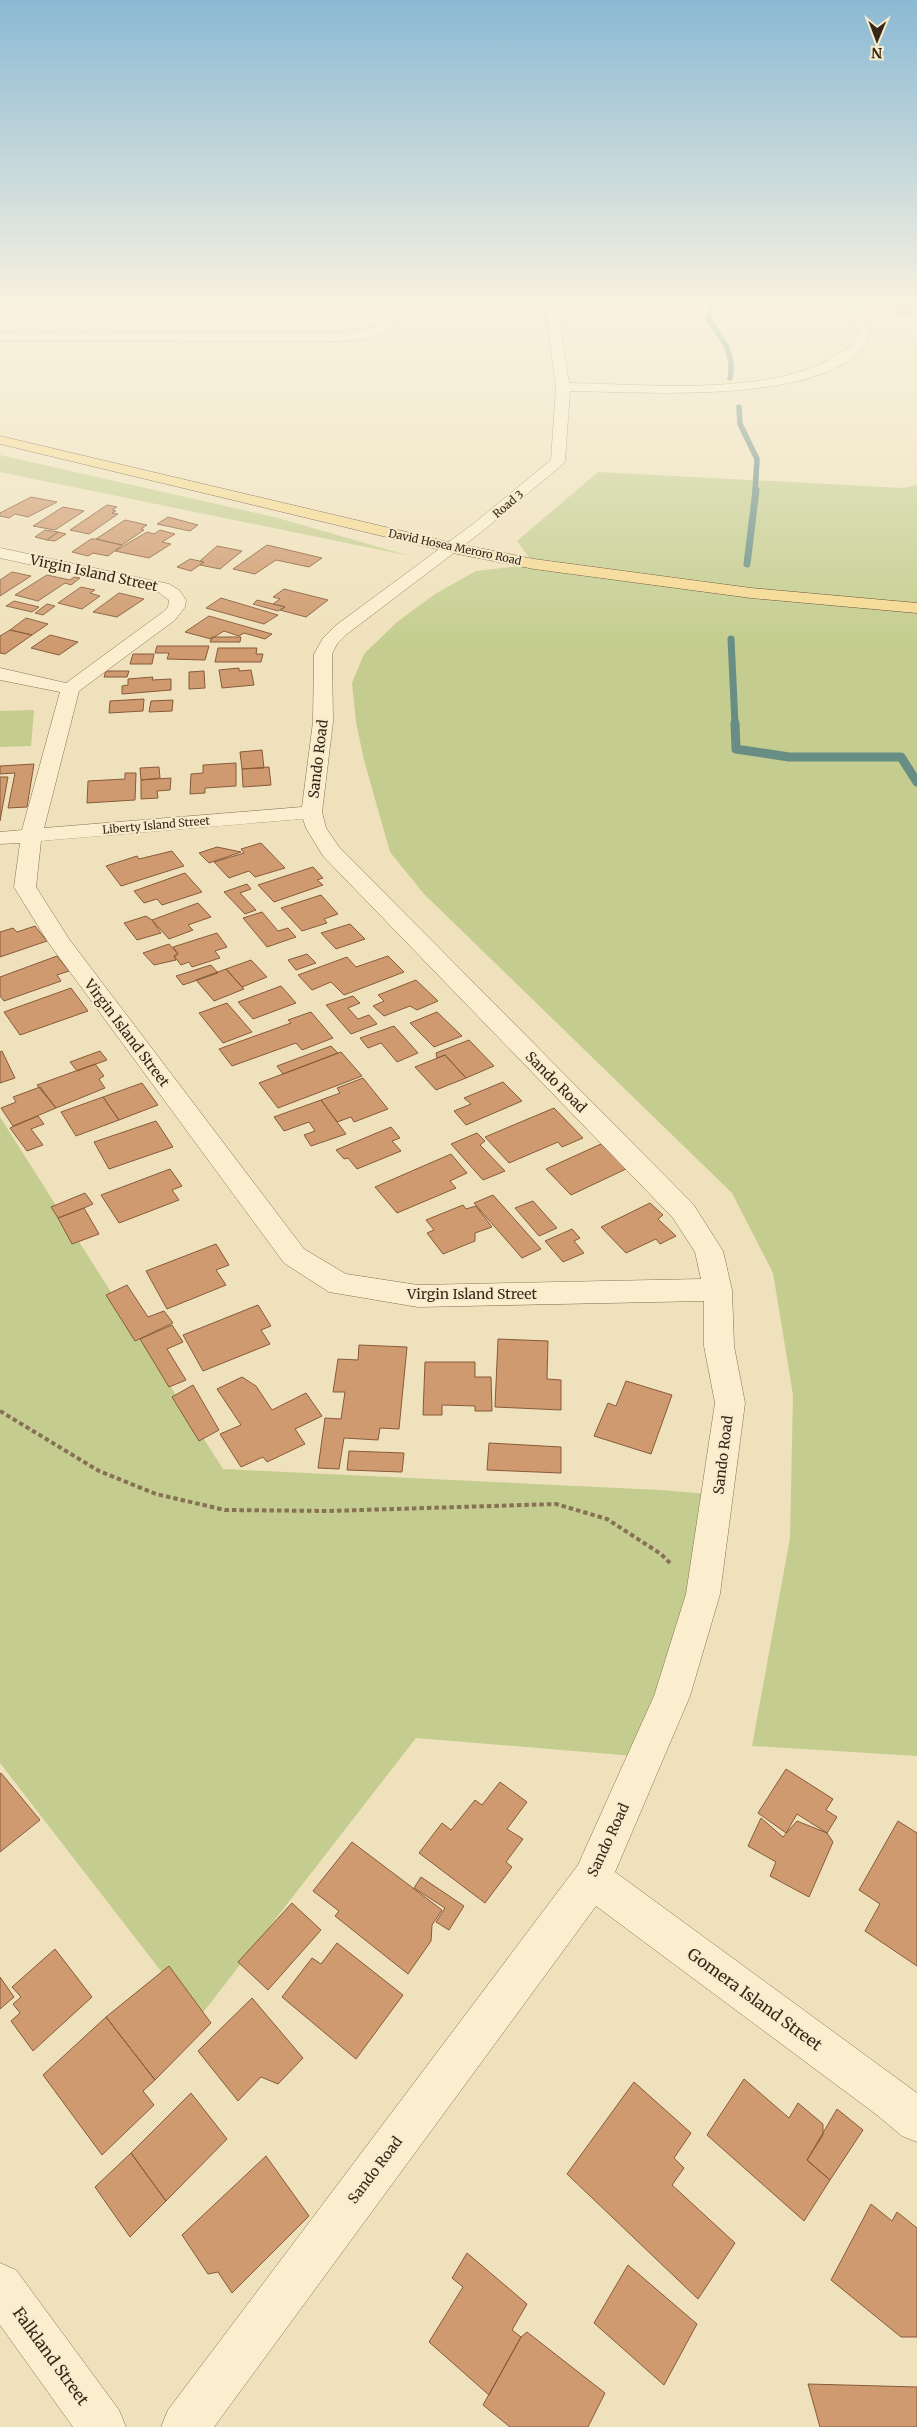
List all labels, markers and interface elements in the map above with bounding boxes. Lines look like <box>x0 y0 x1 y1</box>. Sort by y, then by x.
north arrow <box>852 15 902 65</box>
text: N <box>871 44 882 62</box>
street label: Road 3 <box>490 487 526 521</box>
street label: David Hosea Meroro Road <box>387 526 523 568</box>
street label: Virgin Island Street <box>27 550 160 595</box>
street label: Sando Road <box>304 718 332 799</box>
street label: Liberty Island Street <box>102 813 211 837</box>
street label: Virgin Island Street <box>80 975 174 1091</box>
street label: Sando Road <box>522 1048 591 1117</box>
street label: Virgin Island Street <box>406 1285 538 1303</box>
street label: Sando Road <box>709 1414 737 1495</box>
street label: Sando Road <box>583 1800 633 1880</box>
street label: Gomera Island Street <box>684 1943 827 2055</box>
street label: Sando Road <box>344 2132 406 2207</box>
street label: Falkland Street <box>9 2303 94 2410</box>

